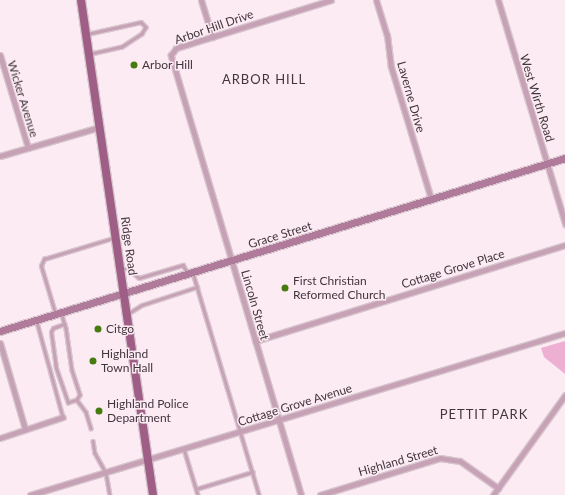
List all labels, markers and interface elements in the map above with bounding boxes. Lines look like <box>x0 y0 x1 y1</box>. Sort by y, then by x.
street label: Arbor Hill Drive <box>173 7 255 47</box>
street label: West Wirth Road <box>517 52 557 144</box>
place label: Arbor Hill <box>142 58 193 72</box>
street label: Wicker Avenue <box>4 59 42 139</box>
marker: Arbor Hill <box>129 60 139 70</box>
street label: Laverne Drive <box>394 60 428 134</box>
district label: ARBOR HILL <box>222 71 306 87</box>
street label: Ridge Road <box>118 216 140 276</box>
street label: Grace Street <box>247 219 313 251</box>
street label: Cottage Grove Place <box>400 246 506 292</box>
street label: Lincoln Street <box>238 268 272 342</box>
place label: First Christian Reformed Church <box>293 274 386 302</box>
marker: First Christian Reformed Church <box>280 283 290 293</box>
place label: Citgo <box>106 322 134 336</box>
marker: Citgo <box>93 324 103 334</box>
place label: Highland Town Hall <box>101 347 153 375</box>
marker: Highland Town Hall <box>88 356 98 366</box>
street label: Cottage Grove Avenue <box>236 381 354 429</box>
place label: Highland Police Department <box>107 397 189 425</box>
marker: Highland Police Department <box>94 406 104 416</box>
district label: PETTIT PARK <box>439 406 529 422</box>
street label: Highland Street <box>357 443 439 479</box>

